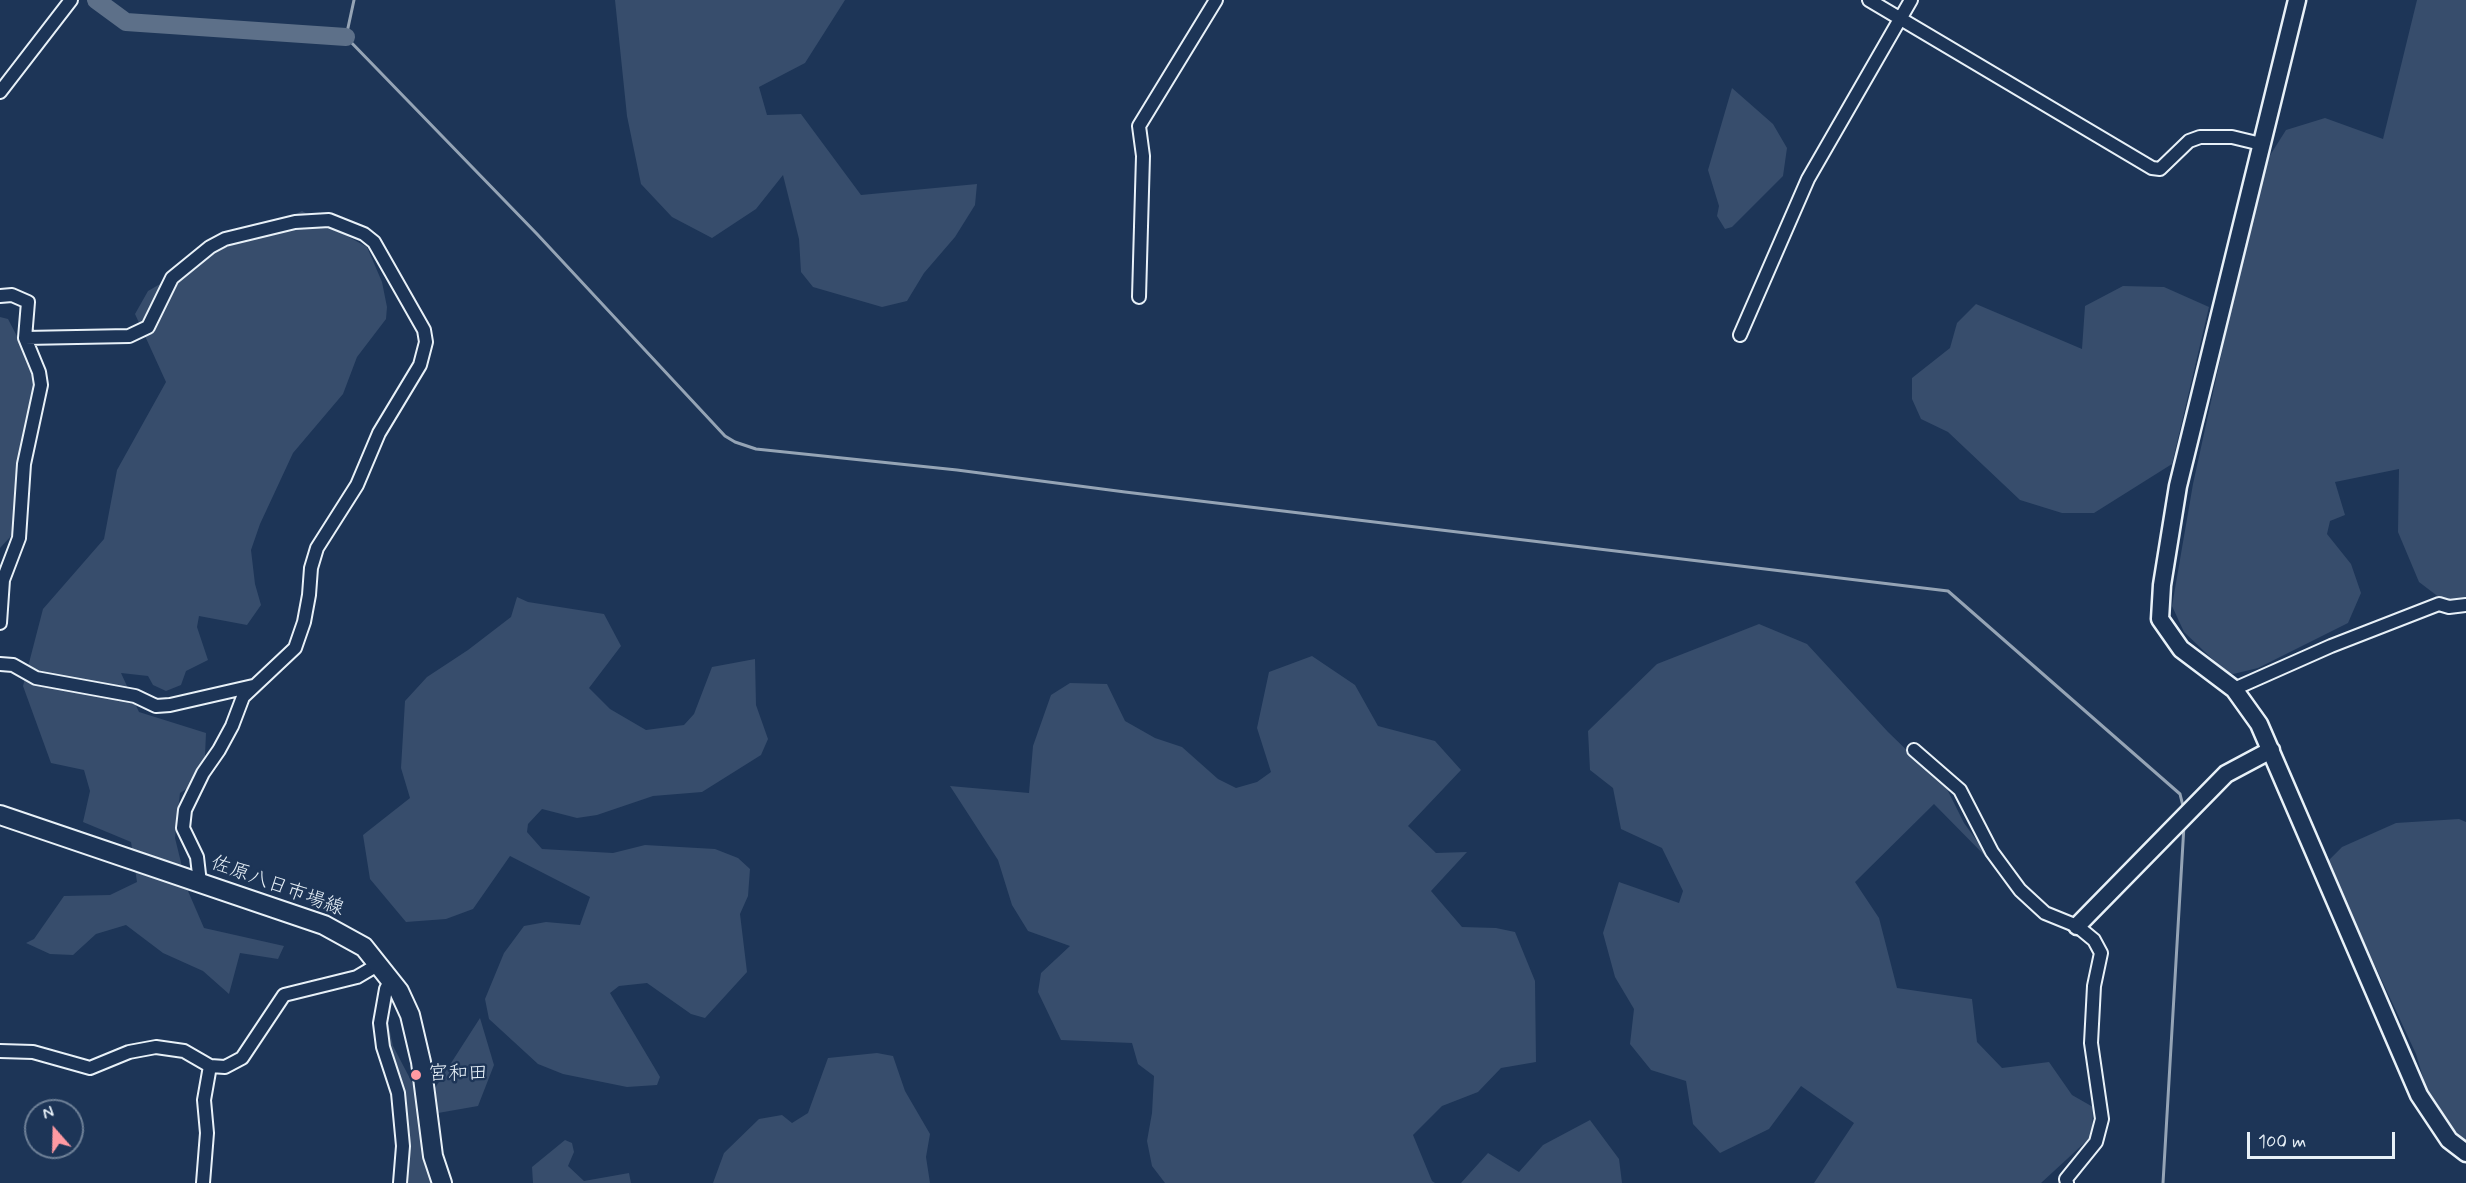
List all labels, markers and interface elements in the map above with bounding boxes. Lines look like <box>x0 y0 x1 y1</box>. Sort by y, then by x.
street label: 佐原八日市場線 <box>207 852 347 922</box>
place label: 宮和田 <box>428 1063 488 1087</box>
marker: 宮和田 <box>409 1068 423 1082</box>
north arrow <box>24 1099 84 1159</box>
text: N <box>40 1102 57 1125</box>
scale bar <box>2250 1120 2398 1158</box>
text: 100 m <box>2258 1130 2306 1154</box>

